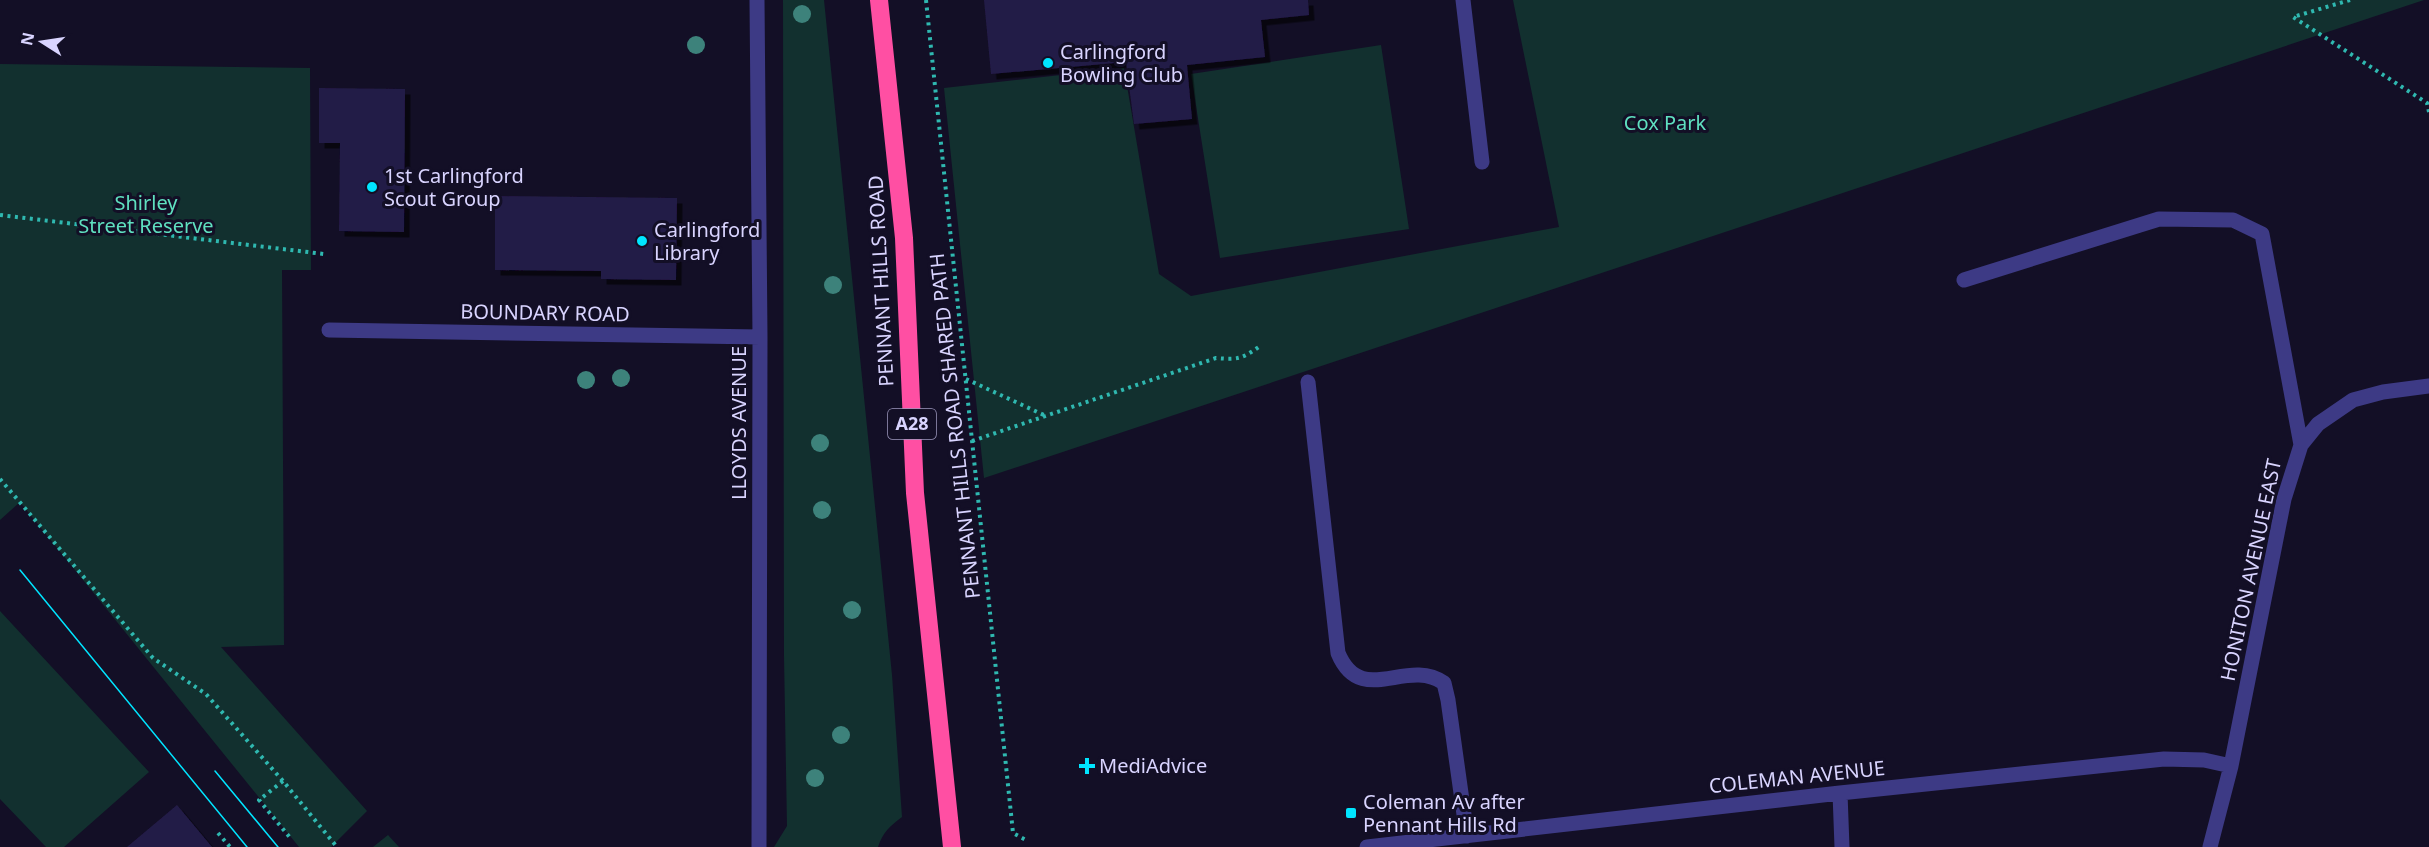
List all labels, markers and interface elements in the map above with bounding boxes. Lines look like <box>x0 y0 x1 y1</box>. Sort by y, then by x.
north arrow <box>12 12 72 72</box>
text: N <box>15 30 39 48</box>
place label: Carlingford Bowling Club <box>1060 38 1183 88</box>
marker: Carlingford Bowling Club <box>1041 56 1055 70</box>
park label: Cox Park <box>1624 109 1707 136</box>
place label: 1st Carlingford Scout Group <box>384 162 524 212</box>
street label: PENNANT HILLS ROAD <box>861 175 900 387</box>
marker: 1st Carlingford Scout Group <box>365 180 379 194</box>
park label: Shirley Street Reserve <box>78 189 214 239</box>
place label: Carlingford Library <box>654 216 760 266</box>
marker: Carlingford Library <box>635 234 649 248</box>
street label: PENNANT HILLS ROAD SHARED PATH <box>923 252 986 600</box>
street label: BOUNDARY ROAD <box>460 298 630 327</box>
street label: LLOYDS AVENUE <box>725 346 752 500</box>
road number: A28 <box>888 409 936 439</box>
street label: HONITON AVENUE EAST <box>2214 456 2287 683</box>
place label: MediAdvice <box>1099 752 1207 779</box>
street label: COLEMAN AVENUE <box>1708 754 1886 799</box>
marker: MediAdvice <box>1080 759 1094 773</box>
place label: Coleman Av after Pennant Hills Rd <box>1363 788 1525 838</box>
marker: Coleman Av after Pennant Hills Rd <box>1344 806 1358 820</box>

